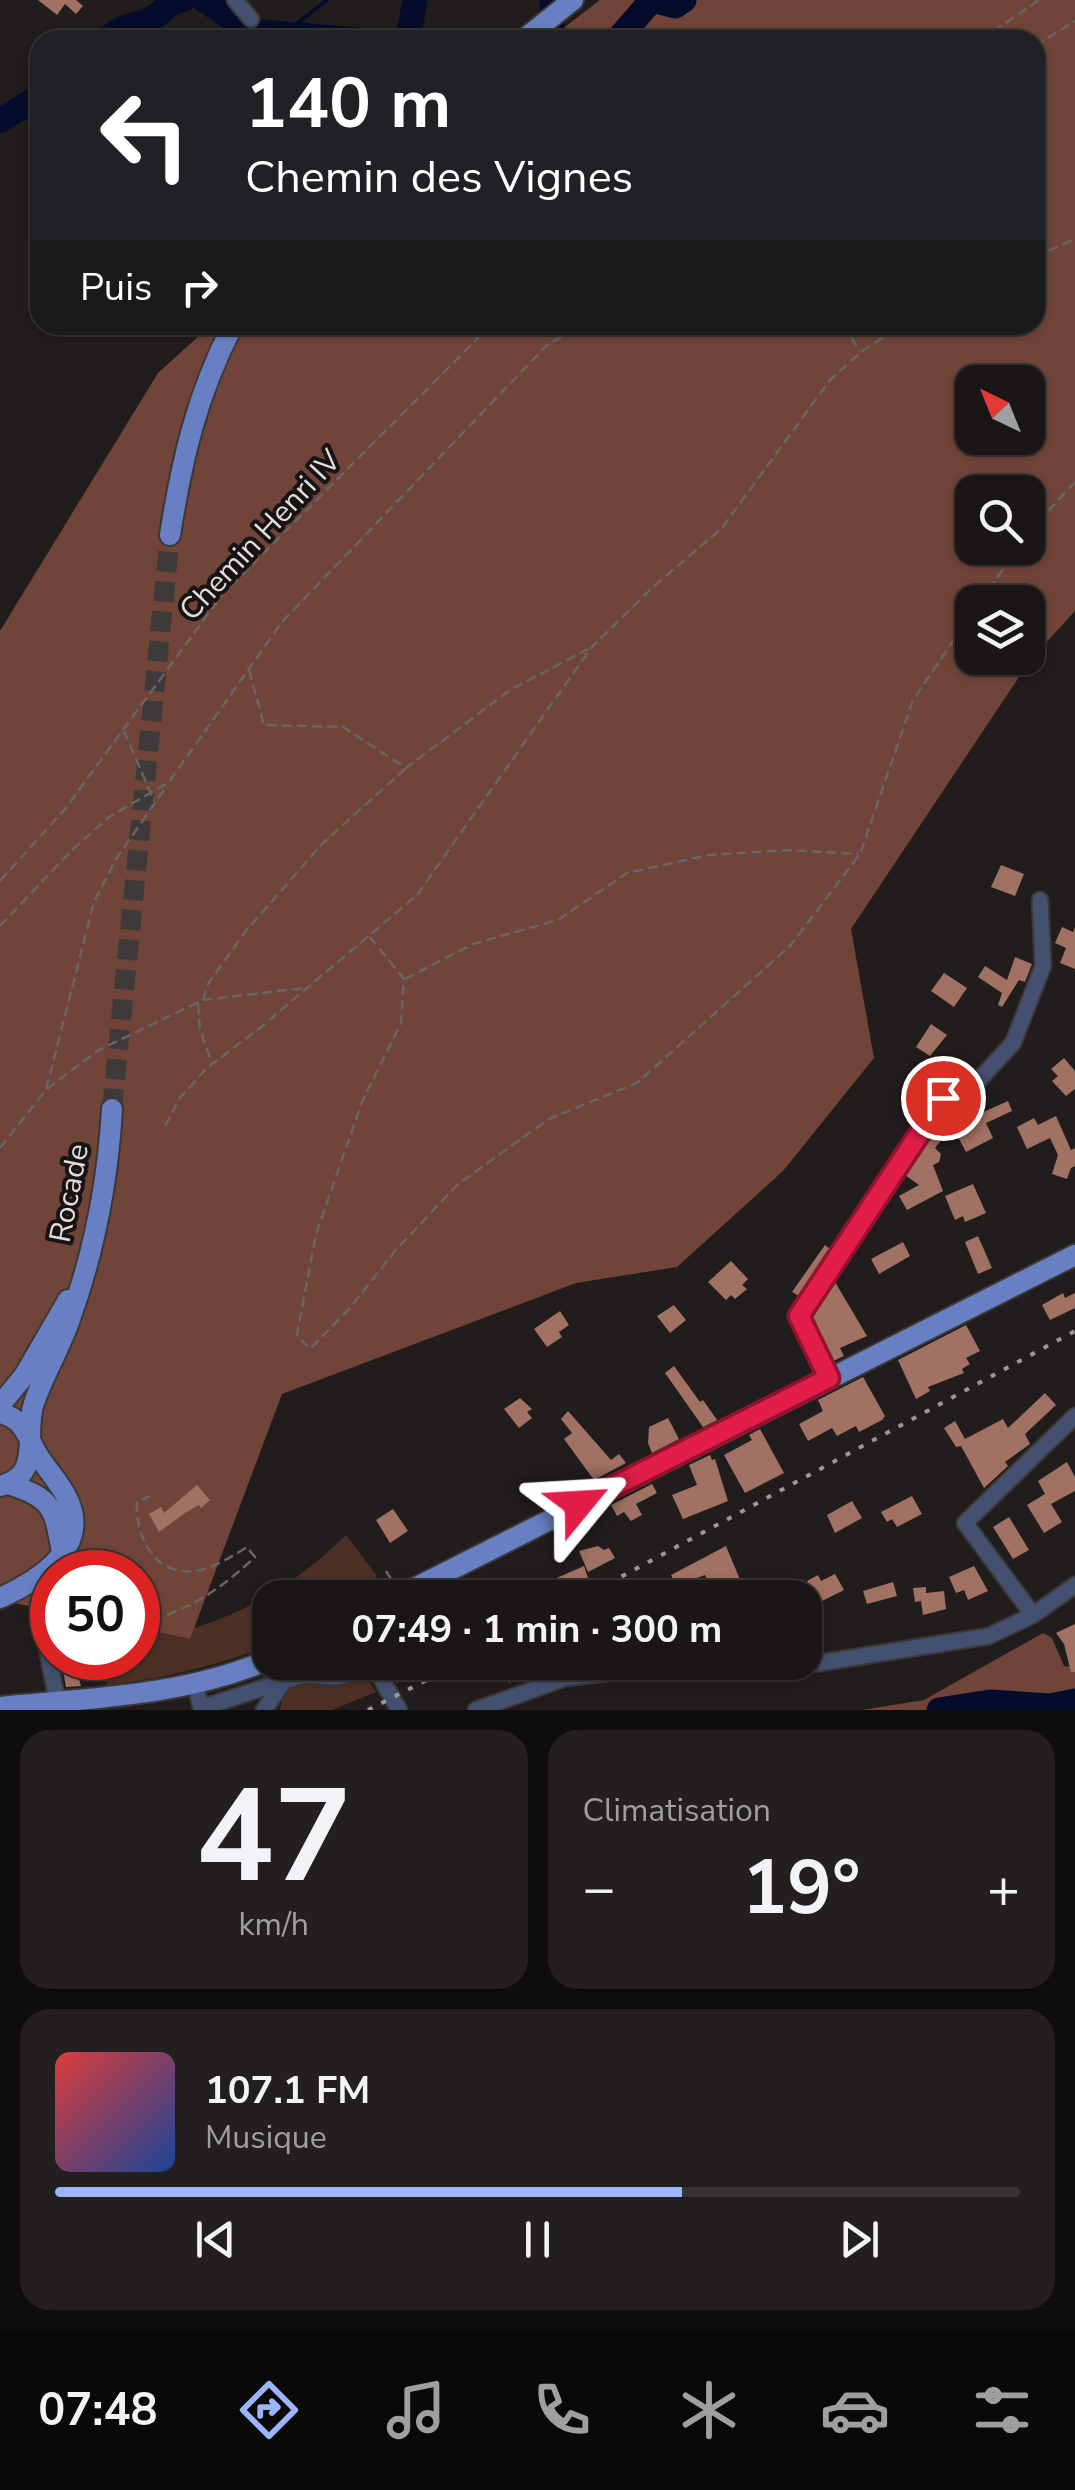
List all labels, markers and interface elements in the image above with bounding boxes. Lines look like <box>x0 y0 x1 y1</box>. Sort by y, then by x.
text: 140 m <box>245 56 451 152</box>
icon: left <box>80 70 210 200</box>
text: Chemin des Vignes <box>245 147 633 208</box>
icon: right <box>172 260 227 315</box>
text: Puis <box>80 262 152 313</box>
north arrow <box>955 365 1045 455</box>
map controls <box>955 365 1045 675</box>
street label: Chemin Henri IV <box>170 441 351 630</box>
button: search <box>955 475 1045 565</box>
button: layers <box>955 585 1045 675</box>
pin <box>901 1056 986 1141</box>
icon: arrive <box>916 1071 971 1126</box>
street label: Rocade <box>40 1140 99 1246</box>
position arrow <box>527 1452 631 1556</box>
speed limit sign: 50 <box>30 1550 160 1680</box>
text: 07:49 · 1 min · 300 m <box>352 1604 722 1655</box>
text: 47 <box>196 1749 352 1926</box>
text: Climatisation <box>583 1789 771 1832</box>
text: 19° <box>742 1837 860 1939</box>
text: − <box>583 1851 616 1926</box>
text: + <box>987 1851 1020 1926</box>
text: km/h <box>238 1903 309 1946</box>
text: 107.1 FM <box>205 2065 370 2116</box>
text: Musique <box>205 2116 327 2159</box>
icon: previous <box>188 2212 243 2267</box>
icon: pause <box>510 2212 565 2267</box>
icon: next <box>832 2212 887 2267</box>
icon: directions <box>234 2375 304 2445</box>
icon: music <box>381 2375 451 2445</box>
icon: phone <box>527 2375 597 2445</box>
icon: climate <box>674 2375 744 2445</box>
icon: car <box>820 2375 890 2445</box>
icon: filters <box>967 2375 1037 2445</box>
text: 07:48 <box>38 2380 157 2441</box>

